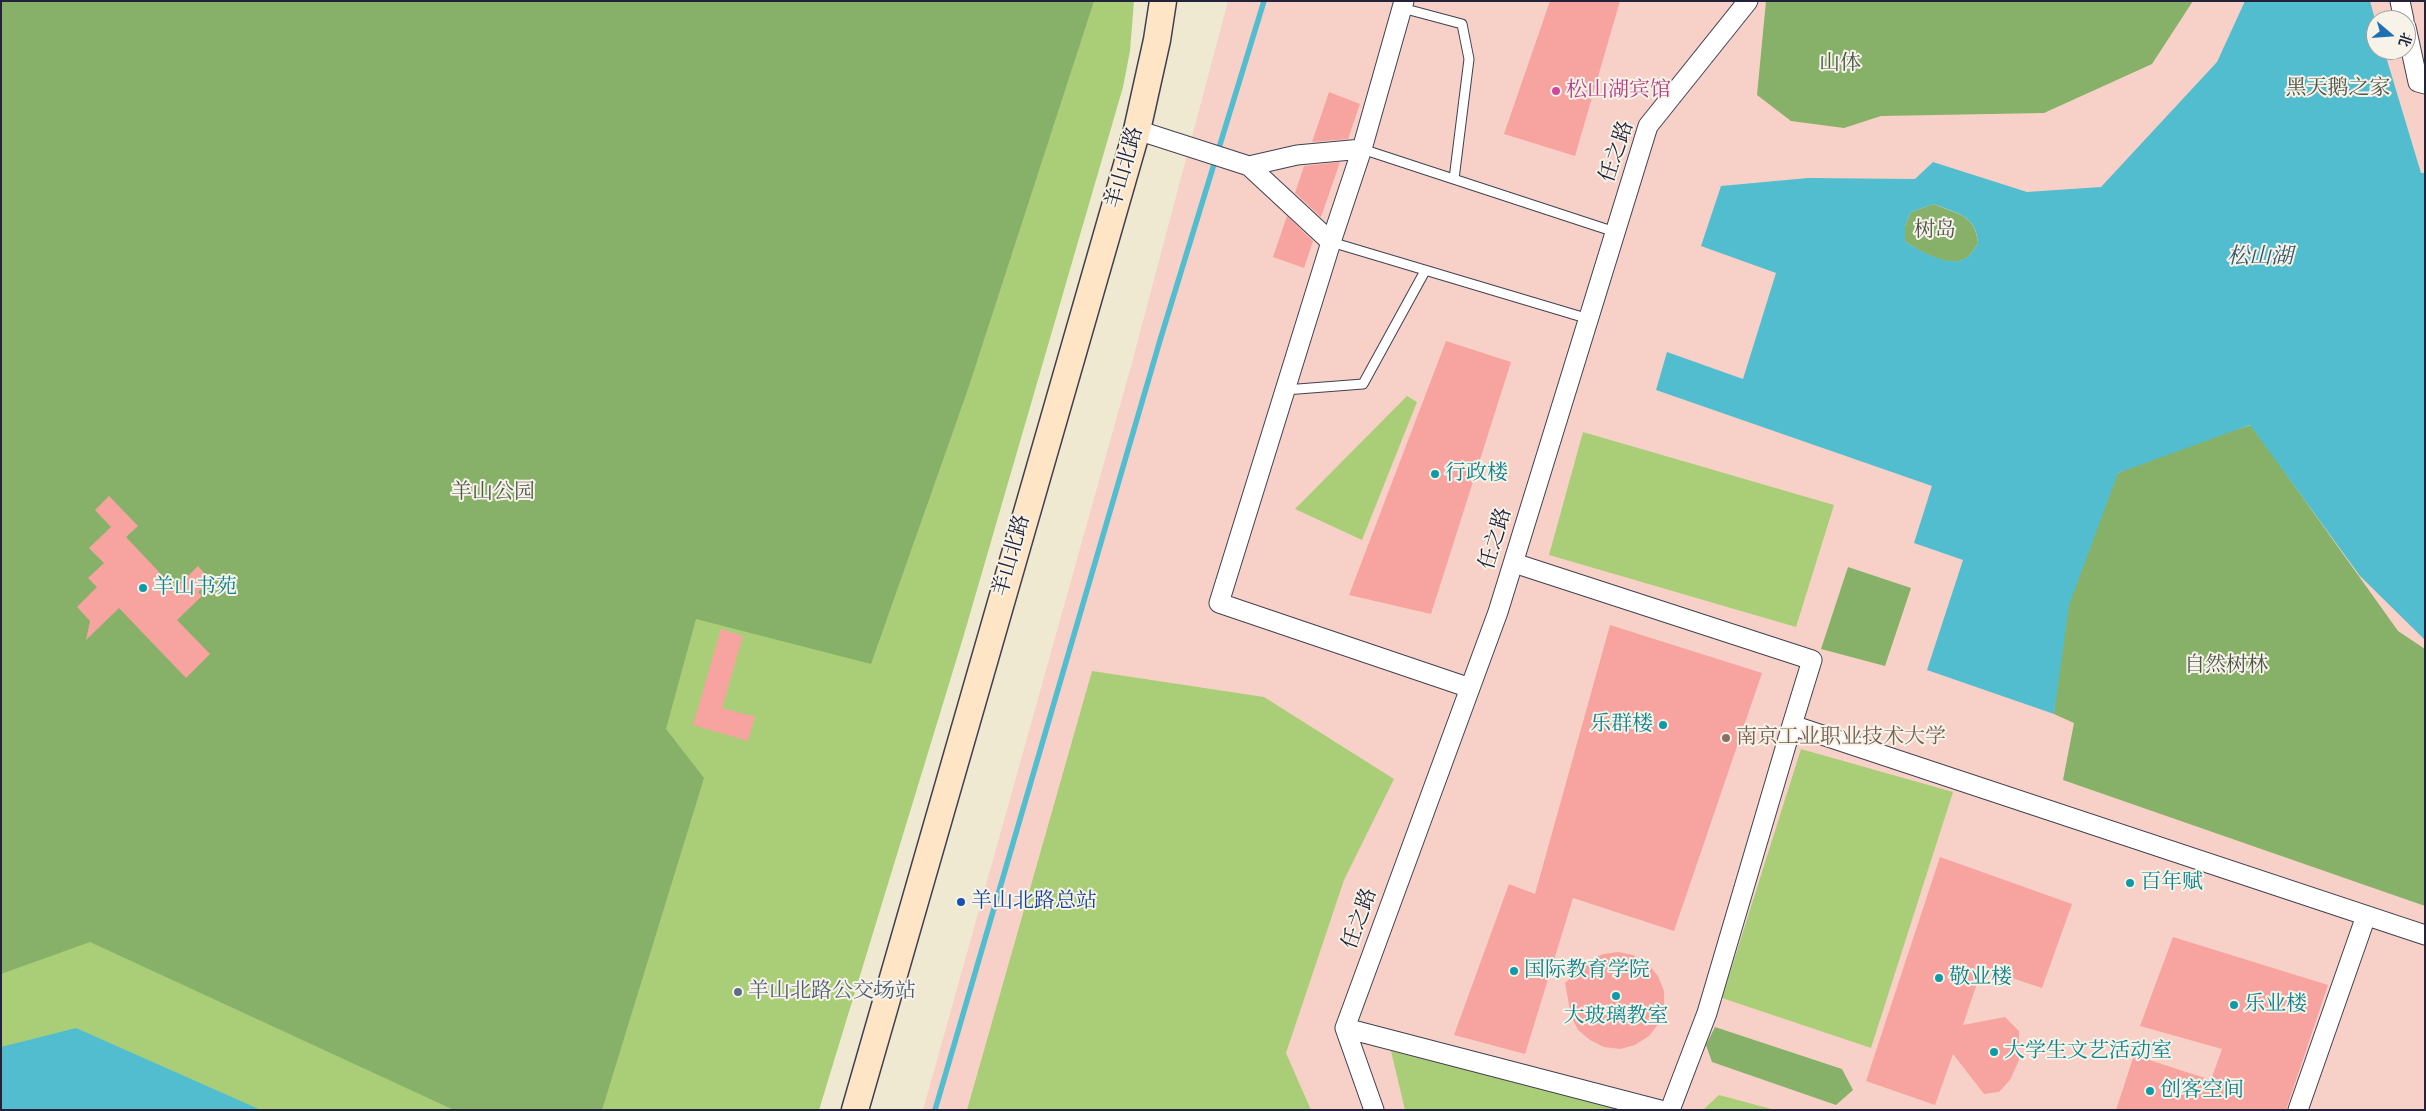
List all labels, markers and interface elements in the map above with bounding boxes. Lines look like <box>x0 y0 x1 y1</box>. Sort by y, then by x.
north arrow <box>2366 10 2416 60</box>
text: 北 <box>2395 30 2415 49</box>
park label: 山体 <box>1819 51 1861 77</box>
park label: 黑天鹅之家 <box>2286 76 2390 102</box>
place label: 松山湖宾馆 <box>1566 78 1671 104</box>
marker: 松山湖宾馆 <box>1550 85 1562 97</box>
street label: 任之路 <box>1596 118 1640 186</box>
street label: 羊山北路 <box>1102 124 1150 212</box>
park label: 树岛 <box>1914 218 1956 244</box>
water label: 松山湖 <box>2227 245 2293 271</box>
place label: 行政楼 <box>1445 461 1508 487</box>
marker: 行政楼 <box>1429 468 1441 480</box>
park label: 羊山公园 <box>451 480 535 506</box>
street label: 任之路 <box>1476 505 1518 573</box>
street label: 羊山北路 <box>989 512 1037 600</box>
place label: 羊山书苑 <box>153 575 237 601</box>
marker: 羊山书苑 <box>137 582 149 594</box>
park label: 自然树林 <box>2184 653 2268 679</box>
place label: 乐群楼 <box>1590 712 1653 738</box>
marker: 乐群楼 <box>1657 719 1669 731</box>
place label: 南京工业职业技术大学 <box>1736 725 1946 751</box>
marker: 南京工业职业技术大学 <box>1720 732 1732 744</box>
place label: 百年赋 <box>2140 870 2203 896</box>
marker: 百年赋 <box>2124 877 2136 889</box>
street label: 任之路 <box>1338 885 1384 953</box>
place label: 羊山北路总站 <box>971 889 1097 915</box>
marker: 羊山北路总站 <box>955 896 967 908</box>
place label: 国际教育学院 <box>1524 958 1650 984</box>
marker: 国际教育学院 <box>1508 965 1520 977</box>
place label: 敬业楼 <box>1949 965 2012 991</box>
marker: 敬业楼 <box>1933 972 1945 984</box>
place label: 羊山北路公交场站 <box>748 979 916 1005</box>
marker: 羊山北路公交场站 <box>732 986 744 998</box>
marker: 大玻璃教室 <box>1610 990 1622 1002</box>
place label: 乐业楼 <box>2244 992 2307 1018</box>
marker: 乐业楼 <box>2228 999 2240 1011</box>
place label: 大玻璃教室 <box>1564 1004 1668 1030</box>
place label: 大学生文艺活动室 <box>2004 1039 2172 1065</box>
marker: 大学生文艺活动室 <box>1988 1046 2000 1058</box>
place label: 创客空间 <box>2160 1078 2244 1104</box>
marker: 创客空间 <box>2144 1085 2156 1097</box>

